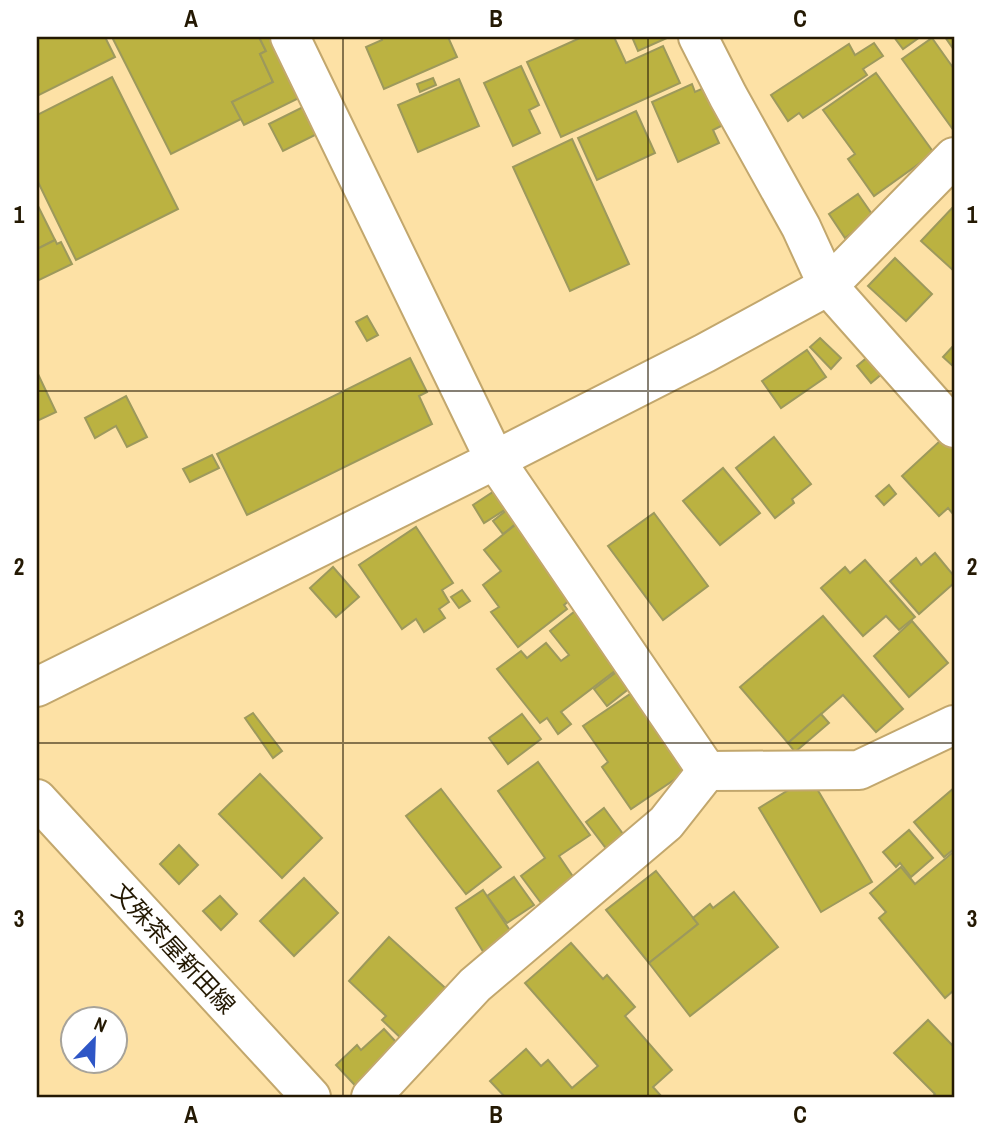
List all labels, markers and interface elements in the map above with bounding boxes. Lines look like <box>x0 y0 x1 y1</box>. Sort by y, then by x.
text: A <box>184 3 198 34</box>
text: B <box>489 3 503 34</box>
text: C <box>793 3 807 34</box>
text: 1 <box>14 199 25 230</box>
text: 1 <box>967 199 978 230</box>
text: 2 <box>14 551 24 582</box>
text: 2 <box>967 551 977 582</box>
street label: 文殊茶屋新田線 <box>105 876 243 1020</box>
text: 3 <box>14 903 24 934</box>
text: 3 <box>967 903 977 934</box>
north arrow <box>60 1004 130 1074</box>
text: N <box>90 1010 111 1039</box>
text: A <box>184 1099 198 1130</box>
text: B <box>489 1099 503 1130</box>
text: C <box>793 1099 807 1130</box>

